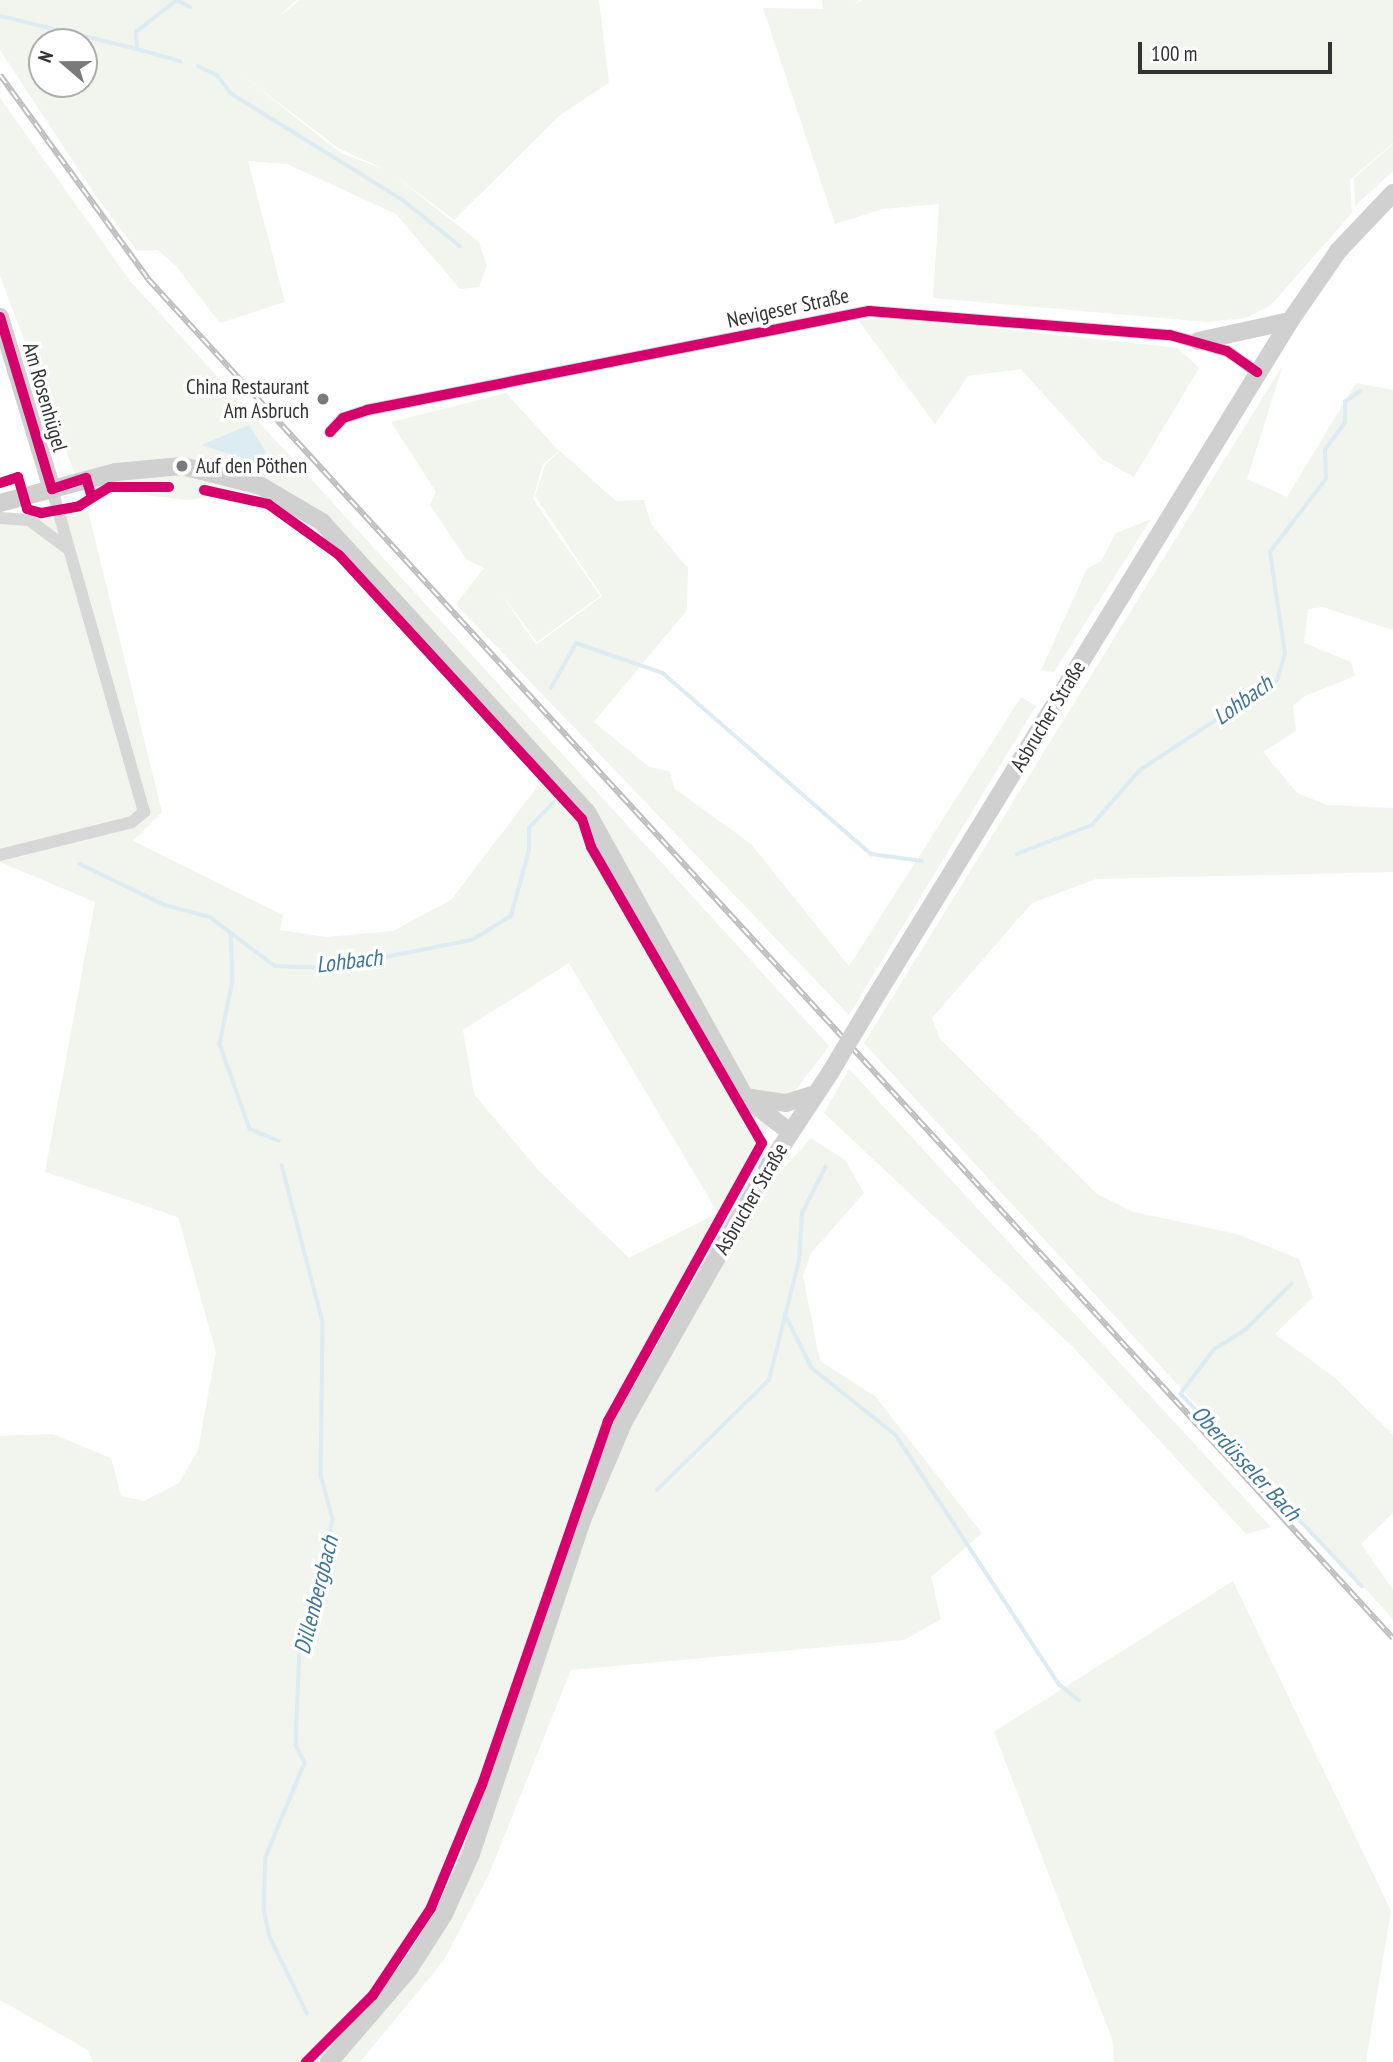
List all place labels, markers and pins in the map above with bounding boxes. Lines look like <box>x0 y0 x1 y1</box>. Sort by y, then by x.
place label: China Restaurant Am Asbruch <box>186 374 309 424</box>
marker: China Restaurant Am Asbruch <box>315 391 331 407</box>
place label: Auf den Pöthen <box>196 453 307 479</box>
marker: Auf den Pöthen <box>174 458 190 474</box>

